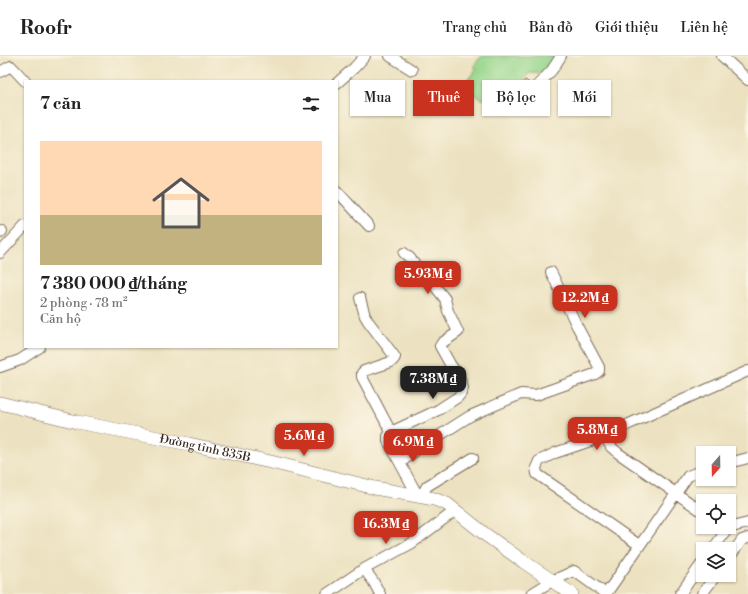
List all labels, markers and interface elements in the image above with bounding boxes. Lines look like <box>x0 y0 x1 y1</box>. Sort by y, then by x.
text: Roofr <box>20 16 72 40</box>
text: Trang chủ <box>443 19 507 37</box>
text: Bản đồ <box>529 19 573 37</box>
text: Giới thiệu <box>595 19 658 37</box>
text: Liên hệ <box>680 19 728 37</box>
chip: Mua <box>350 80 405 116</box>
chip: Thuê <box>413 80 474 116</box>
chip: Bộ lọc <box>482 80 550 116</box>
chip: Mới <box>558 80 611 116</box>
text: 7 căn <box>40 93 81 115</box>
icon: filters <box>300 93 322 115</box>
icon: home <box>145 167 217 239</box>
pin: 5.93M ₫ <box>391 261 465 295</box>
text: 5.93M ₫ <box>404 266 452 282</box>
text: 7 380 000 ₫/tháng <box>40 273 187 295</box>
pin: 12.2M ₫ <box>548 285 622 319</box>
text: 12.2M ₫ <box>561 290 609 306</box>
text: 2 phòng · 78 m² <box>40 295 128 311</box>
text: Căn hộ <box>40 311 81 327</box>
pin: 7.38M ₫ <box>396 366 470 400</box>
text: 7.38M ₫ <box>409 371 457 387</box>
pin: 5.8M ₫ <box>564 417 630 451</box>
text: 5.8M ₫ <box>577 422 617 438</box>
pin: 5.6M ₫ <box>271 423 337 457</box>
text: 5.6M ₫ <box>284 428 324 444</box>
pin: 6.9M ₫ <box>380 429 446 463</box>
street label: Đường tỉnh 835B <box>158 431 252 465</box>
text: 6.9M ₫ <box>393 434 433 450</box>
north arrow <box>696 446 736 486</box>
map controls <box>696 446 736 582</box>
button: locate <box>696 494 736 534</box>
pin: 16.3M ₫ <box>349 511 423 545</box>
text: 16.3M ₫ <box>363 516 409 532</box>
button: layers <box>696 542 736 582</box>

